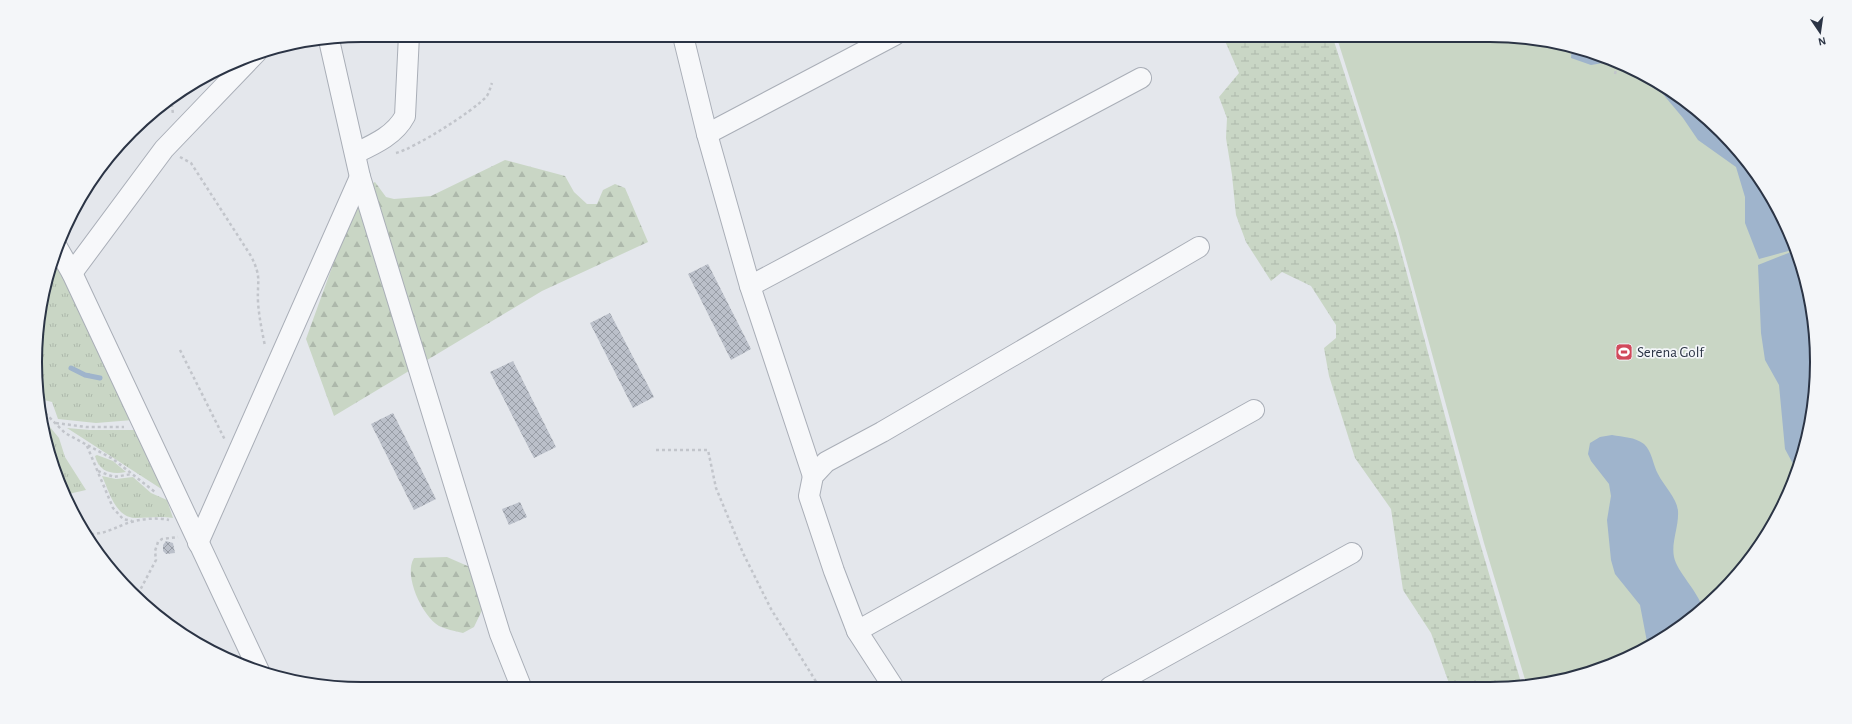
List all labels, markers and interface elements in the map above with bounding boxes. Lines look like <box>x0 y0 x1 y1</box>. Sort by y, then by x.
north arrow <box>1800 12 1840 52</box>
text: N <box>1817 35 1827 47</box>
sports icon: Serena Golf <box>1614 342 1634 362</box>
place label: Serena Golf <box>1637 345 1705 360</box>

